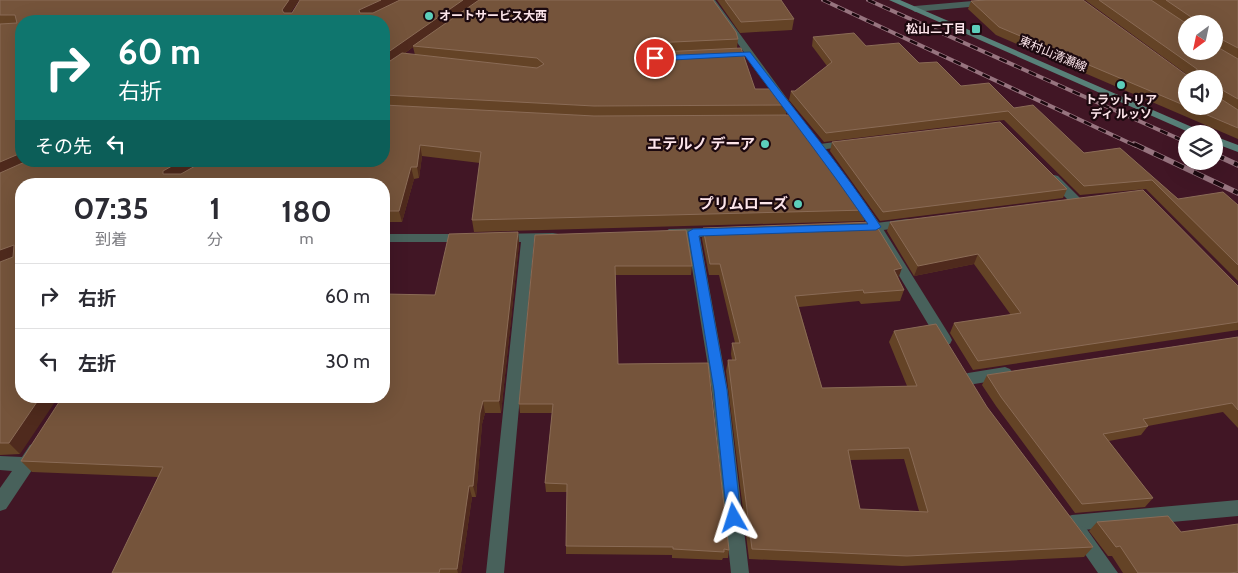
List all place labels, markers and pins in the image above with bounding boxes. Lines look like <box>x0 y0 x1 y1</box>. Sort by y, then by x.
place label: オートサービス大西 <box>439 8 547 23</box>
marker: オートサービス大西 <box>423 10 435 22</box>
place label: 松山二丁目 <box>906 21 966 36</box>
marker: 松山二丁目 <box>970 23 982 35</box>
pin <box>634 37 676 79</box>
marker: トラットリア ディ ルッソ <box>1115 79 1127 91</box>
place label: トラットリア ディ ルッソ <box>1085 92 1157 121</box>
place label: エテルノ デーア <box>647 135 755 153</box>
marker: エテルノ デーア <box>759 138 771 150</box>
place label: プリムローズ <box>699 195 788 213</box>
marker: プリムローズ <box>792 198 804 210</box>

